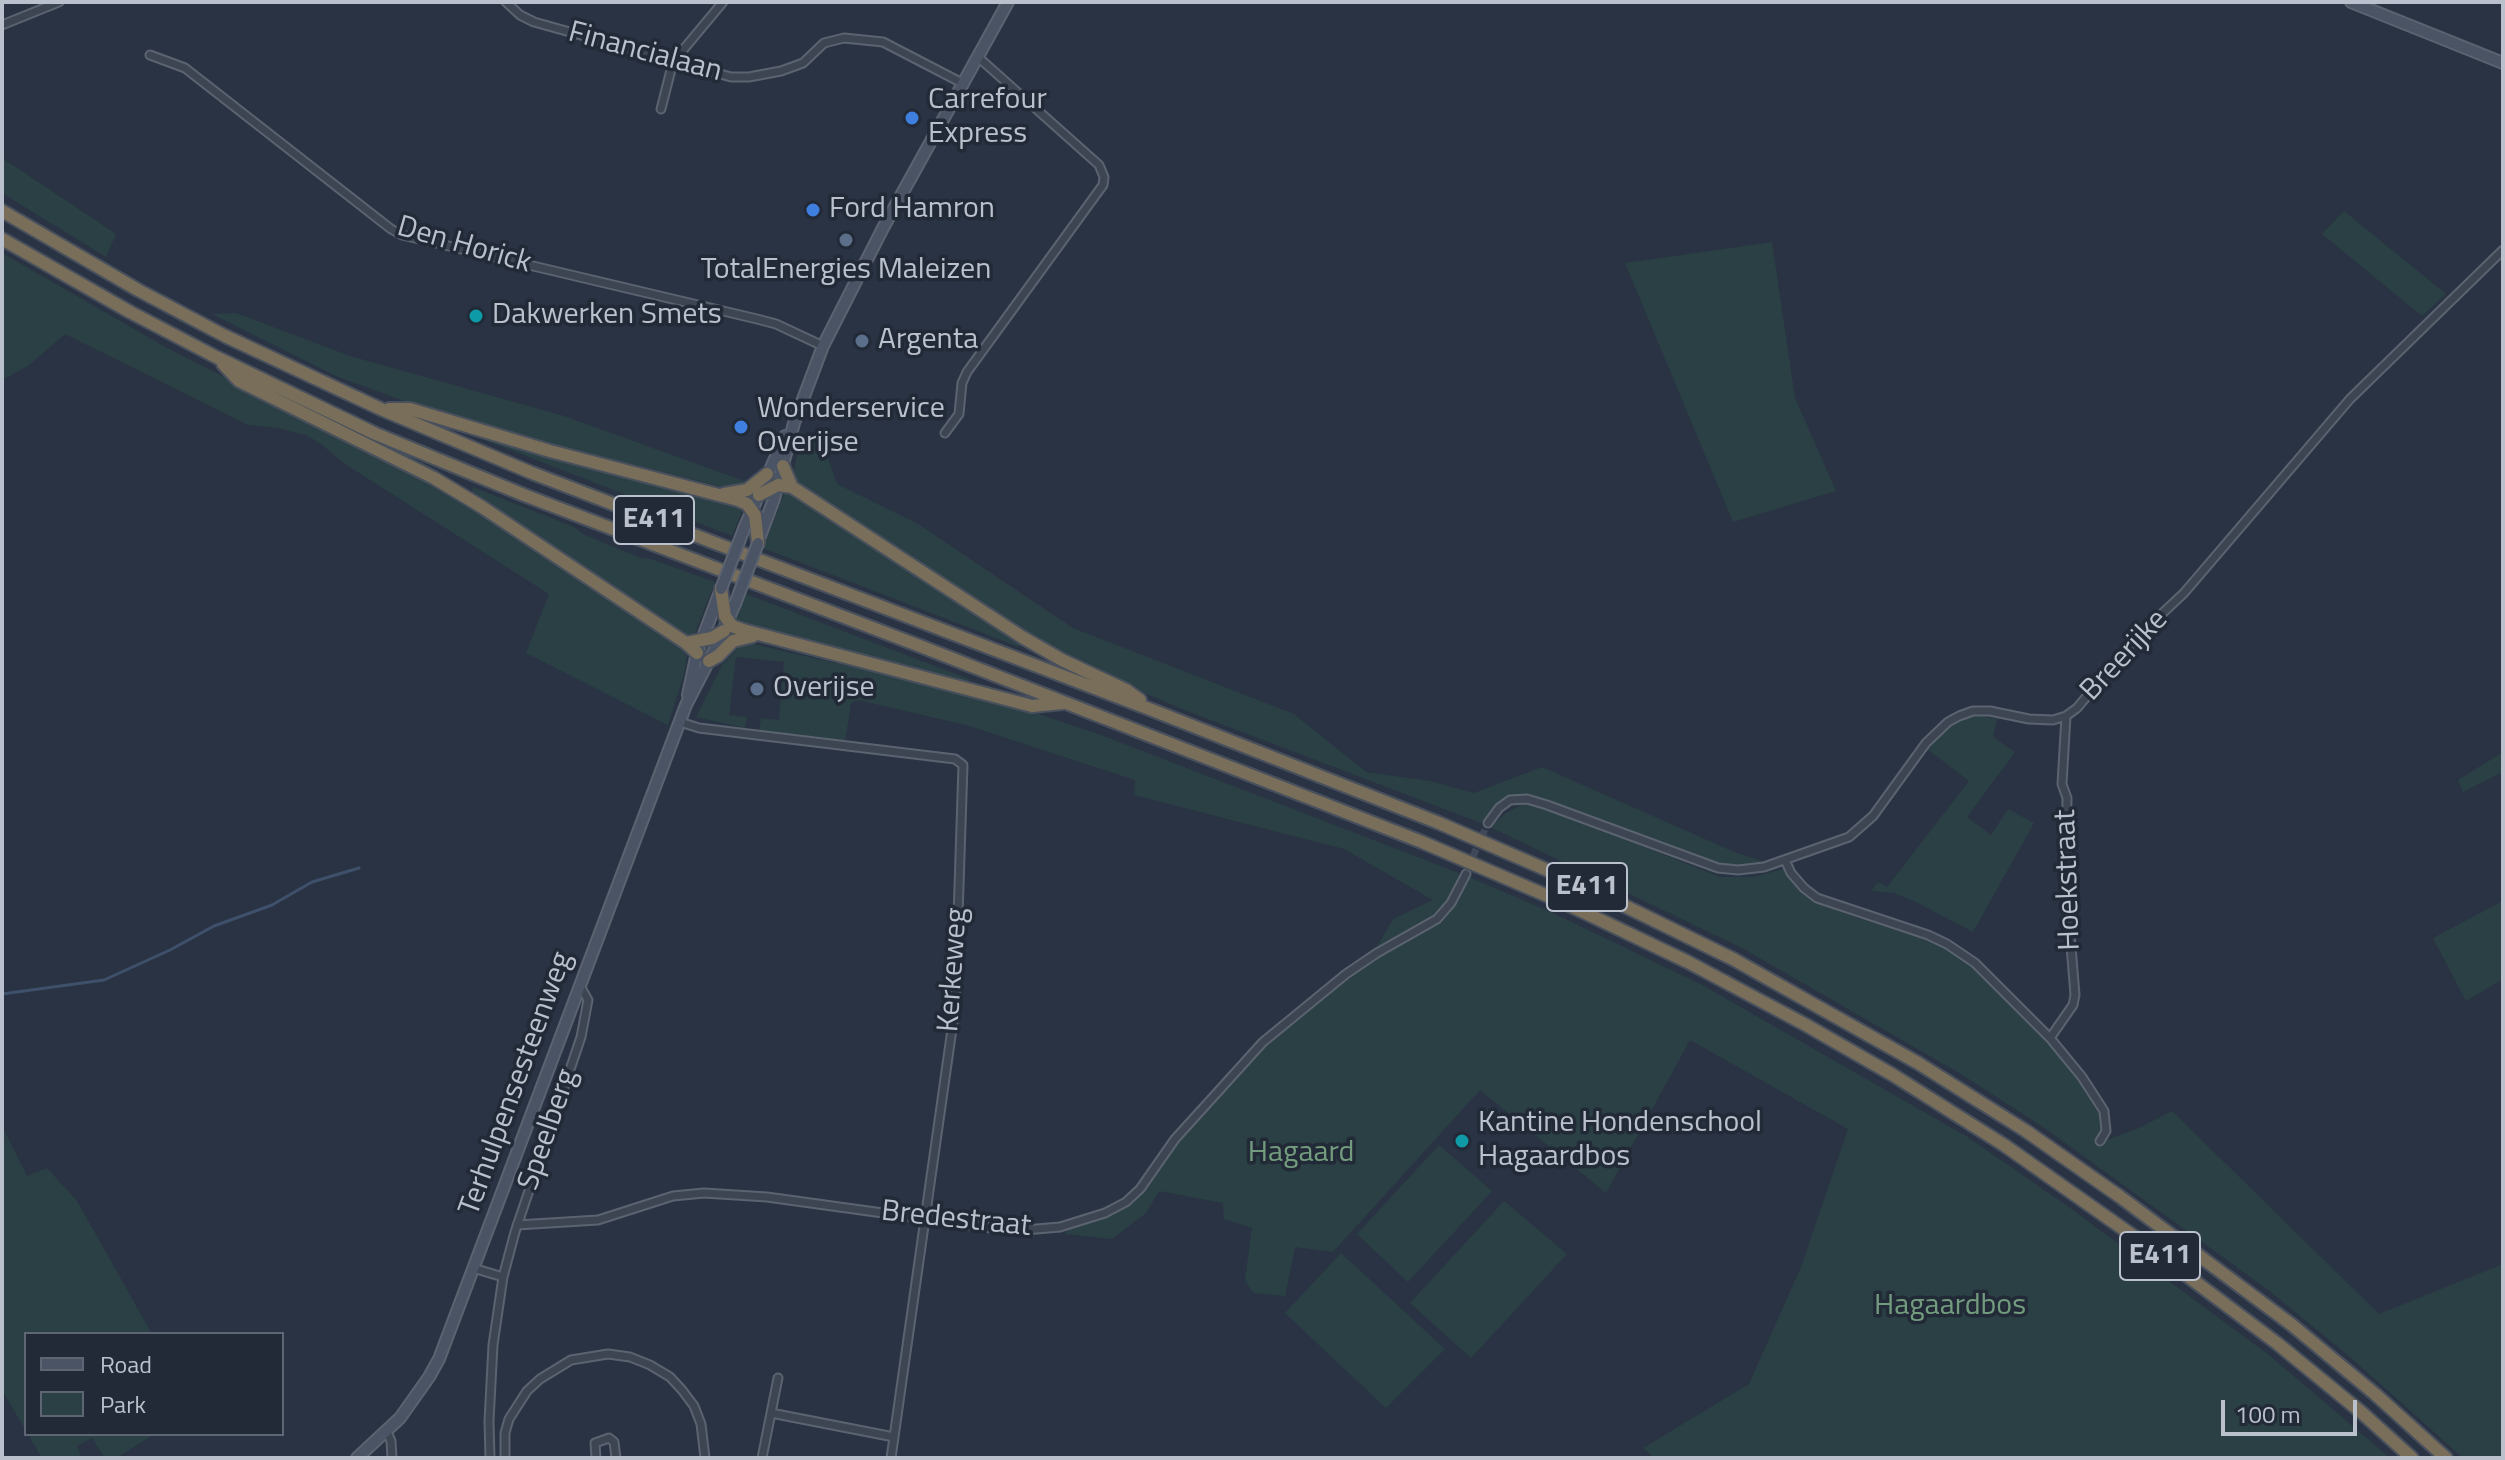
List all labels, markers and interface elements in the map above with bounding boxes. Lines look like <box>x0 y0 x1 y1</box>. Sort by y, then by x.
street label: Financialaan <box>564 15 726 91</box>
place label: Carrefour Express <box>928 83 1047 154</box>
marker: Carrefour Express <box>903 109 921 127</box>
place label: Ford Hamron <box>829 192 995 228</box>
marker: Ford Hamron <box>804 201 822 219</box>
street label: Den Horick <box>393 210 535 282</box>
marker: TotalEnergies Maleizen <box>837 231 855 249</box>
place label: TotalEnergies Maleizen <box>701 253 991 289</box>
place label: Dakwerken Smets <box>492 298 722 334</box>
marker: Dakwerken Smets <box>467 307 485 325</box>
place label: Argenta <box>878 323 978 359</box>
marker: Argenta <box>853 332 871 350</box>
place label: Wonderservice Overijse <box>757 392 945 462</box>
marker: Wonderservice Overijse <box>732 418 750 436</box>
road number: E411 <box>614 496 694 544</box>
street label: Breerijke <box>2074 603 2176 709</box>
place label: Overijse <box>773 671 875 707</box>
marker: Overijse <box>748 680 766 698</box>
street label: Hoekstraat <box>2049 809 2089 951</box>
road number: E411 <box>1547 863 1627 911</box>
street label: Kerkeweg <box>932 907 976 1033</box>
street label: Terhulpensesteenweg <box>453 947 581 1221</box>
street label: Speelberg <box>511 1065 587 1195</box>
place label: Kantine Hondenschool Hagaardbos <box>1478 1106 1762 1176</box>
marker: Kantine Hondenschool Hagaardbos <box>1453 1132 1471 1150</box>
park label: Hagaard <box>1248 1136 1354 1172</box>
street label: Bredestraat <box>879 1194 1033 1246</box>
road number: E411 <box>2120 1232 2200 1280</box>
park label: Hagaardbos <box>1874 1289 2026 1325</box>
legend <box>24 1332 284 1436</box>
text: Road <box>100 1346 152 1382</box>
scale bar <box>2225 1384 2361 1434</box>
text: Park <box>100 1386 146 1422</box>
text: 100 m <box>2235 1396 2301 1432</box>

